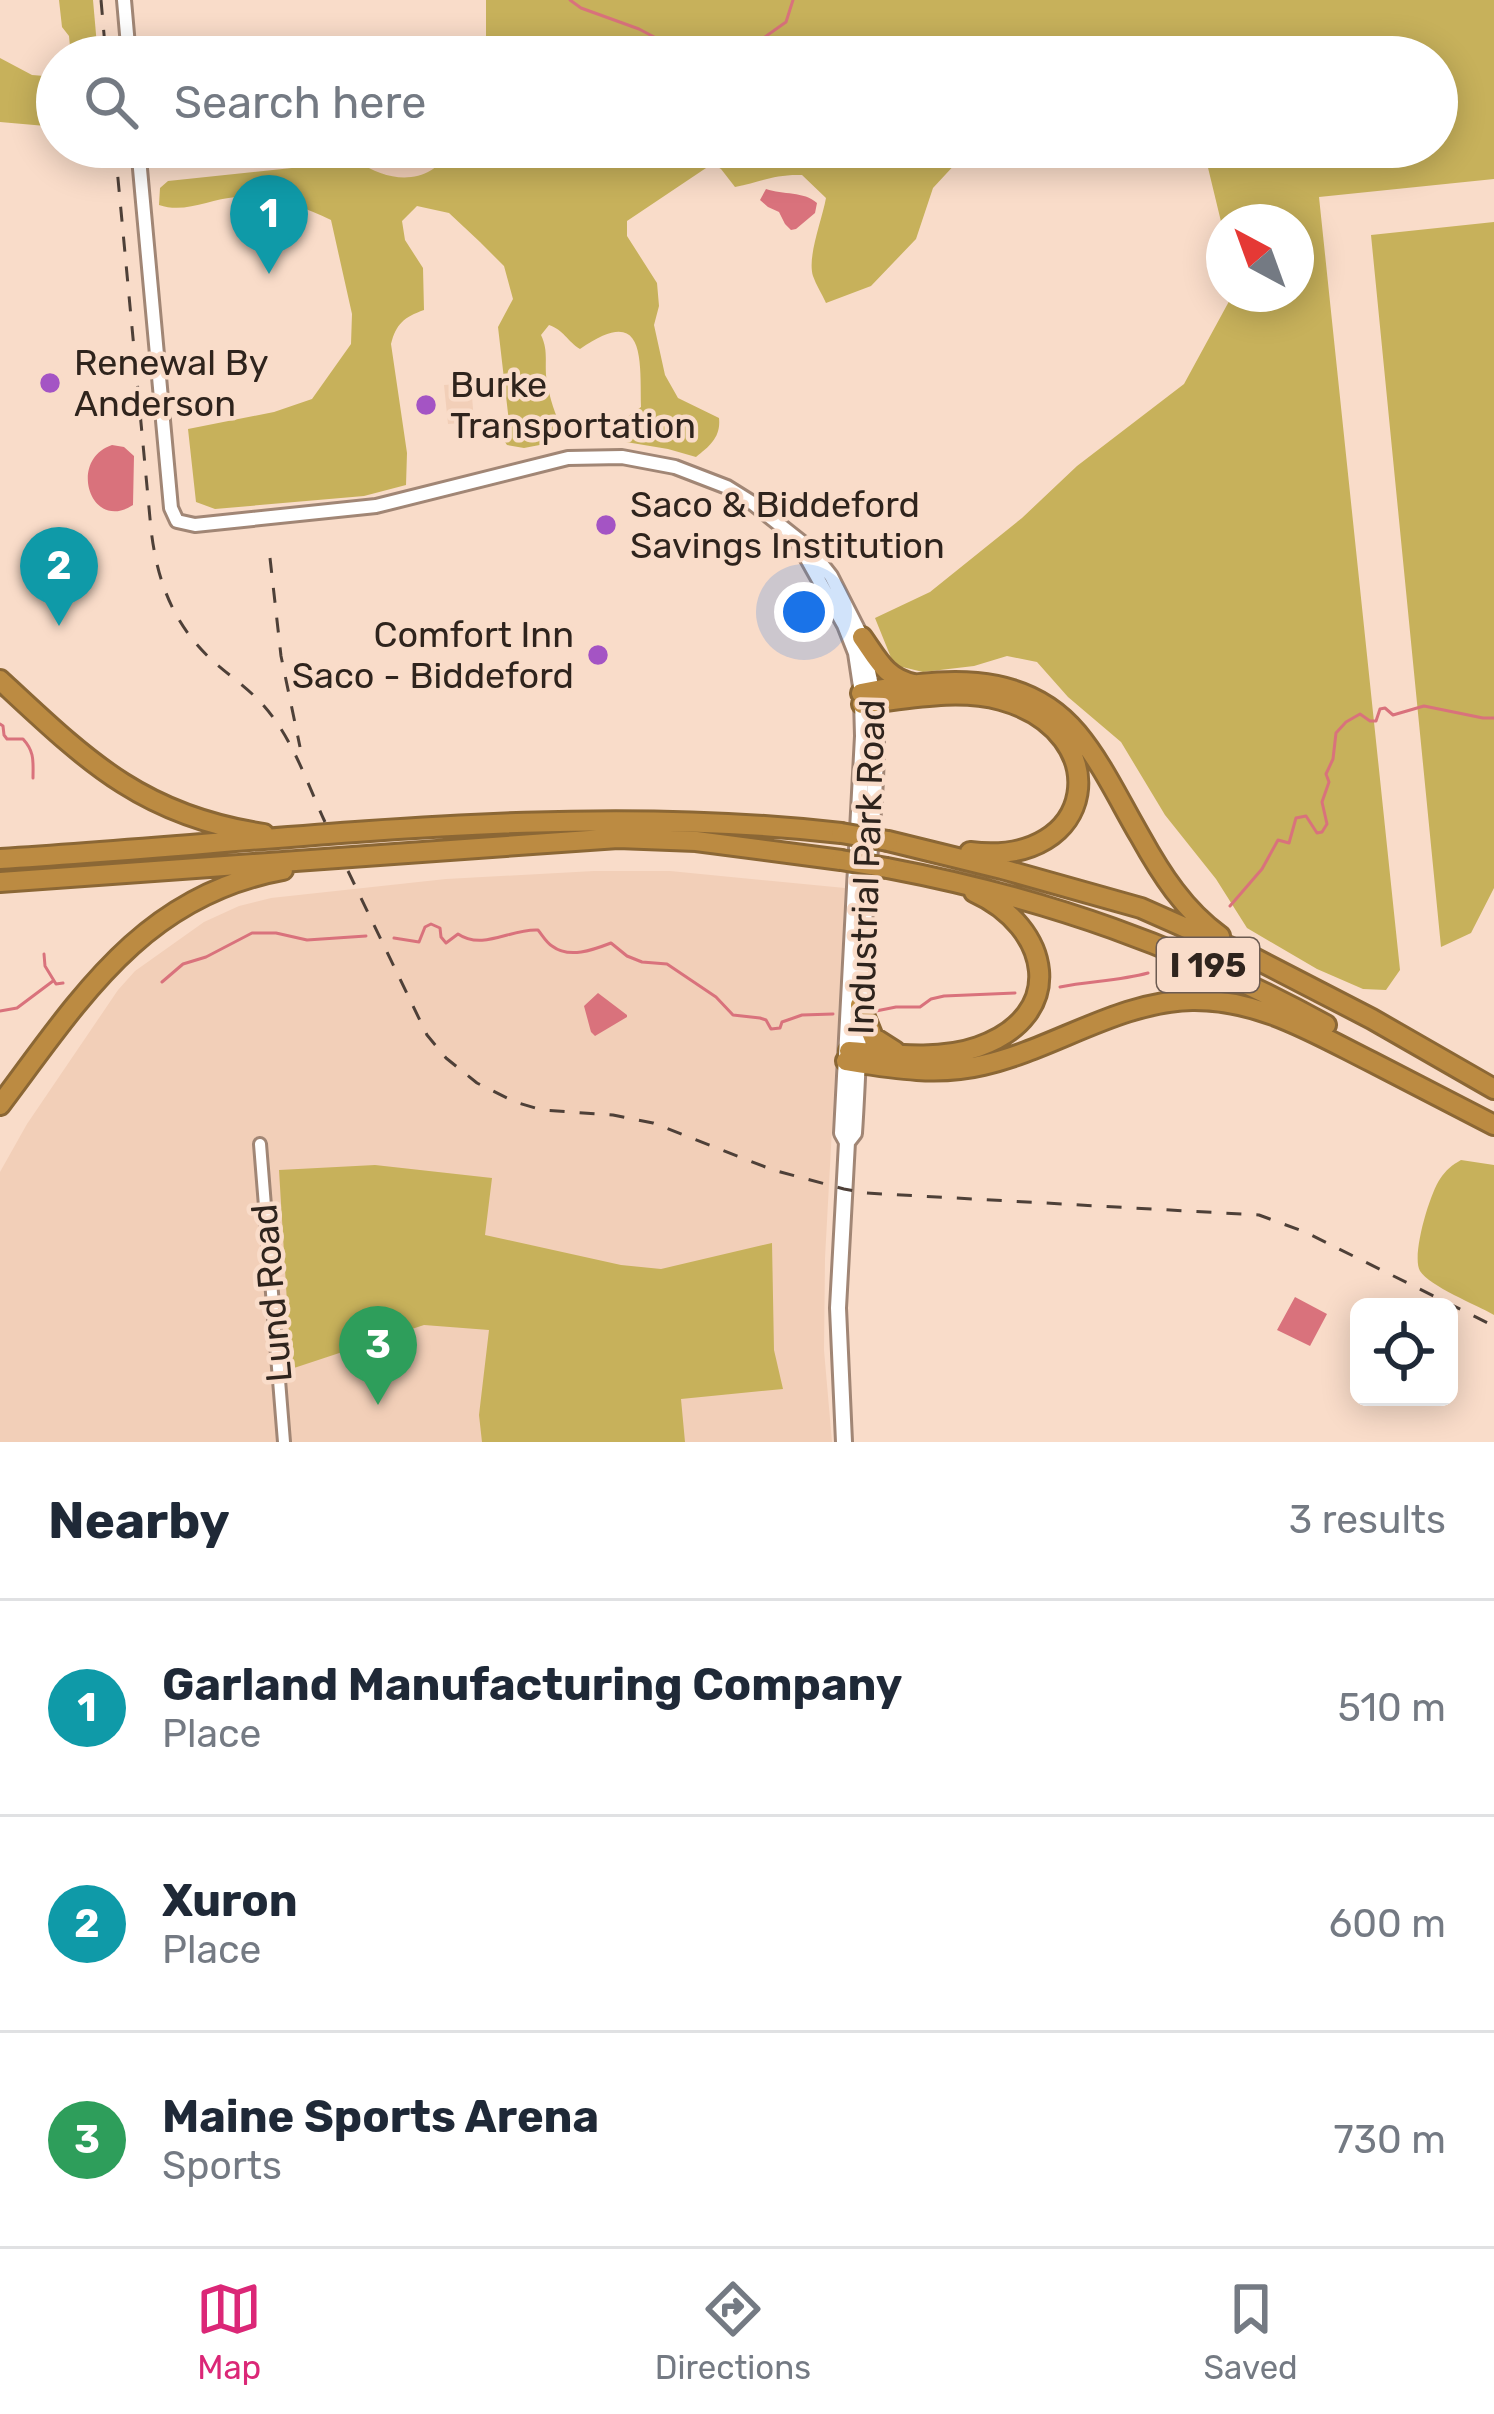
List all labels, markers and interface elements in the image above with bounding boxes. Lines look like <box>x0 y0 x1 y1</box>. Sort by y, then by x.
search box <box>36 36 1458 168</box>
icon: search <box>78 69 144 135</box>
text: Search here <box>174 76 426 129</box>
pin: 1 <box>230 175 308 274</box>
north arrow <box>1206 204 1314 312</box>
place label: Renewal By Anderson <box>74 341 269 425</box>
place label: Burke Transportation <box>450 363 696 447</box>
marker: Renewal By Anderson <box>37 370 63 396</box>
marker: Burke Transportation <box>413 392 439 418</box>
place label: Saco & Biddeford Savings Institution <box>630 483 945 567</box>
marker: Saco & Biddeford Savings Institution <box>593 512 619 538</box>
pin: 2 <box>20 527 98 626</box>
your location <box>774 582 834 642</box>
place label: Comfort Inn Saco - Biddeford <box>292 613 574 697</box>
marker: Comfort Inn Saco - Biddeford <box>585 642 611 668</box>
street label: Industrial Park Road <box>839 699 894 1035</box>
road number: I 195 <box>1157 938 1259 992</box>
street label: Lund Road <box>242 1202 301 1384</box>
map controls <box>1350 1298 1458 1406</box>
button: locate <box>1350 1298 1458 1406</box>
pin: 3 <box>339 1306 417 1405</box>
text: Nearby <box>48 1490 230 1551</box>
text: 3 results <box>1289 1497 1446 1543</box>
text: Garland Manufacturing Company <box>162 1658 902 1711</box>
text: 1 <box>77 1685 97 1731</box>
text: 510 m <box>1338 1685 1446 1731</box>
text: Place <box>162 1711 261 1757</box>
text: Xuron <box>162 1874 298 1927</box>
text: 2 <box>74 1901 100 1947</box>
text: 600 m <box>1329 1901 1446 1947</box>
text: Place <box>162 1927 261 1973</box>
text: Maine Sports Arena <box>162 2090 599 2143</box>
text: 3 <box>74 2117 100 2163</box>
text: 730 m <box>1334 2117 1446 2163</box>
text: Sports <box>162 2143 282 2189</box>
tab: Map <box>196 2276 262 2387</box>
tab: Directions <box>655 2276 811 2387</box>
tab: Saved <box>1204 2276 1298 2387</box>

